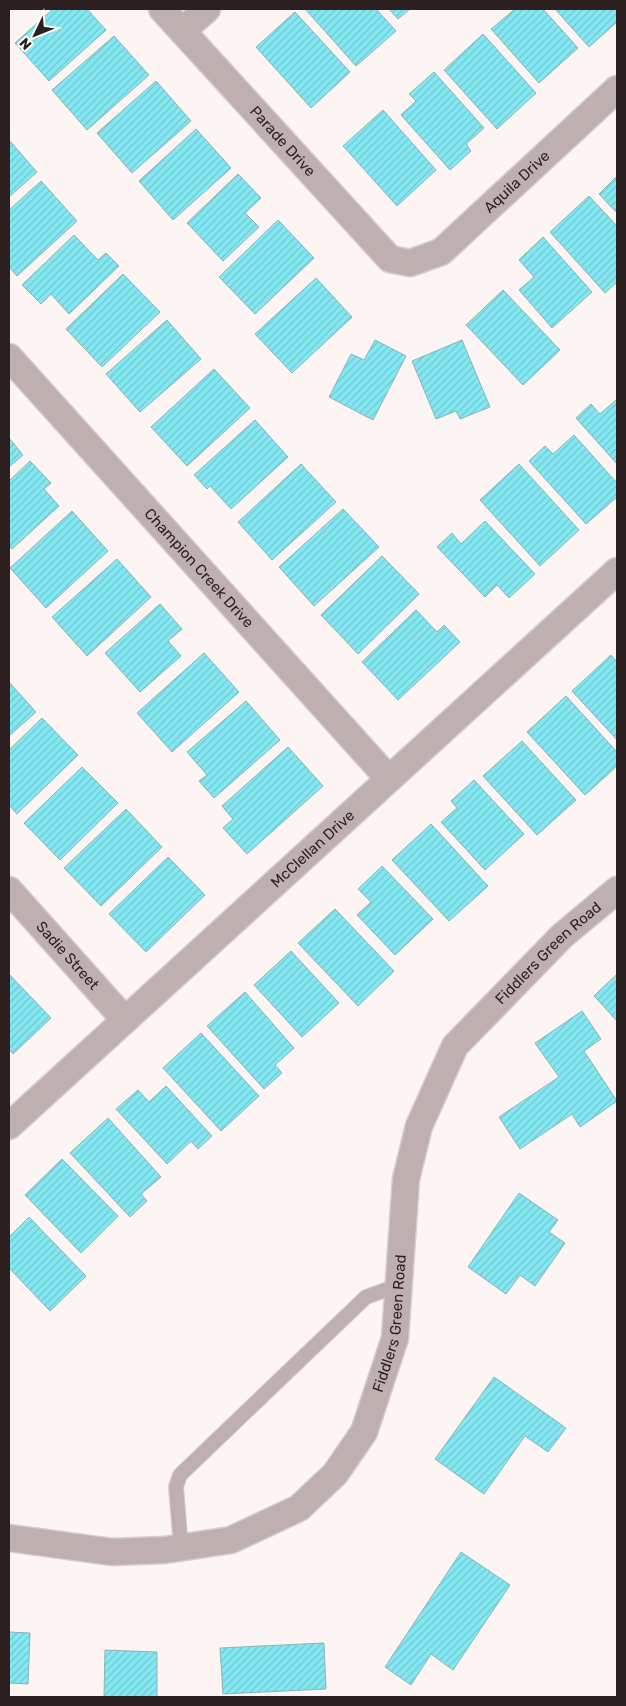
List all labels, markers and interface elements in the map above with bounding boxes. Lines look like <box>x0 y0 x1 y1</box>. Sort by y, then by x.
north arrow <box>10 10 60 60</box>
text: N <box>16 34 36 53</box>
street label: Parade Drive <box>246 102 319 180</box>
street label: Aquila Drive <box>480 147 554 217</box>
street label: Champion Creek Drive <box>141 505 257 632</box>
street label: McClellan Drive <box>267 806 358 892</box>
street label: Fiddlers Green Road <box>492 898 605 1008</box>
street label: Sadie Street <box>32 918 103 994</box>
street label: Fiddlers Green Road <box>369 1254 410 1395</box>

